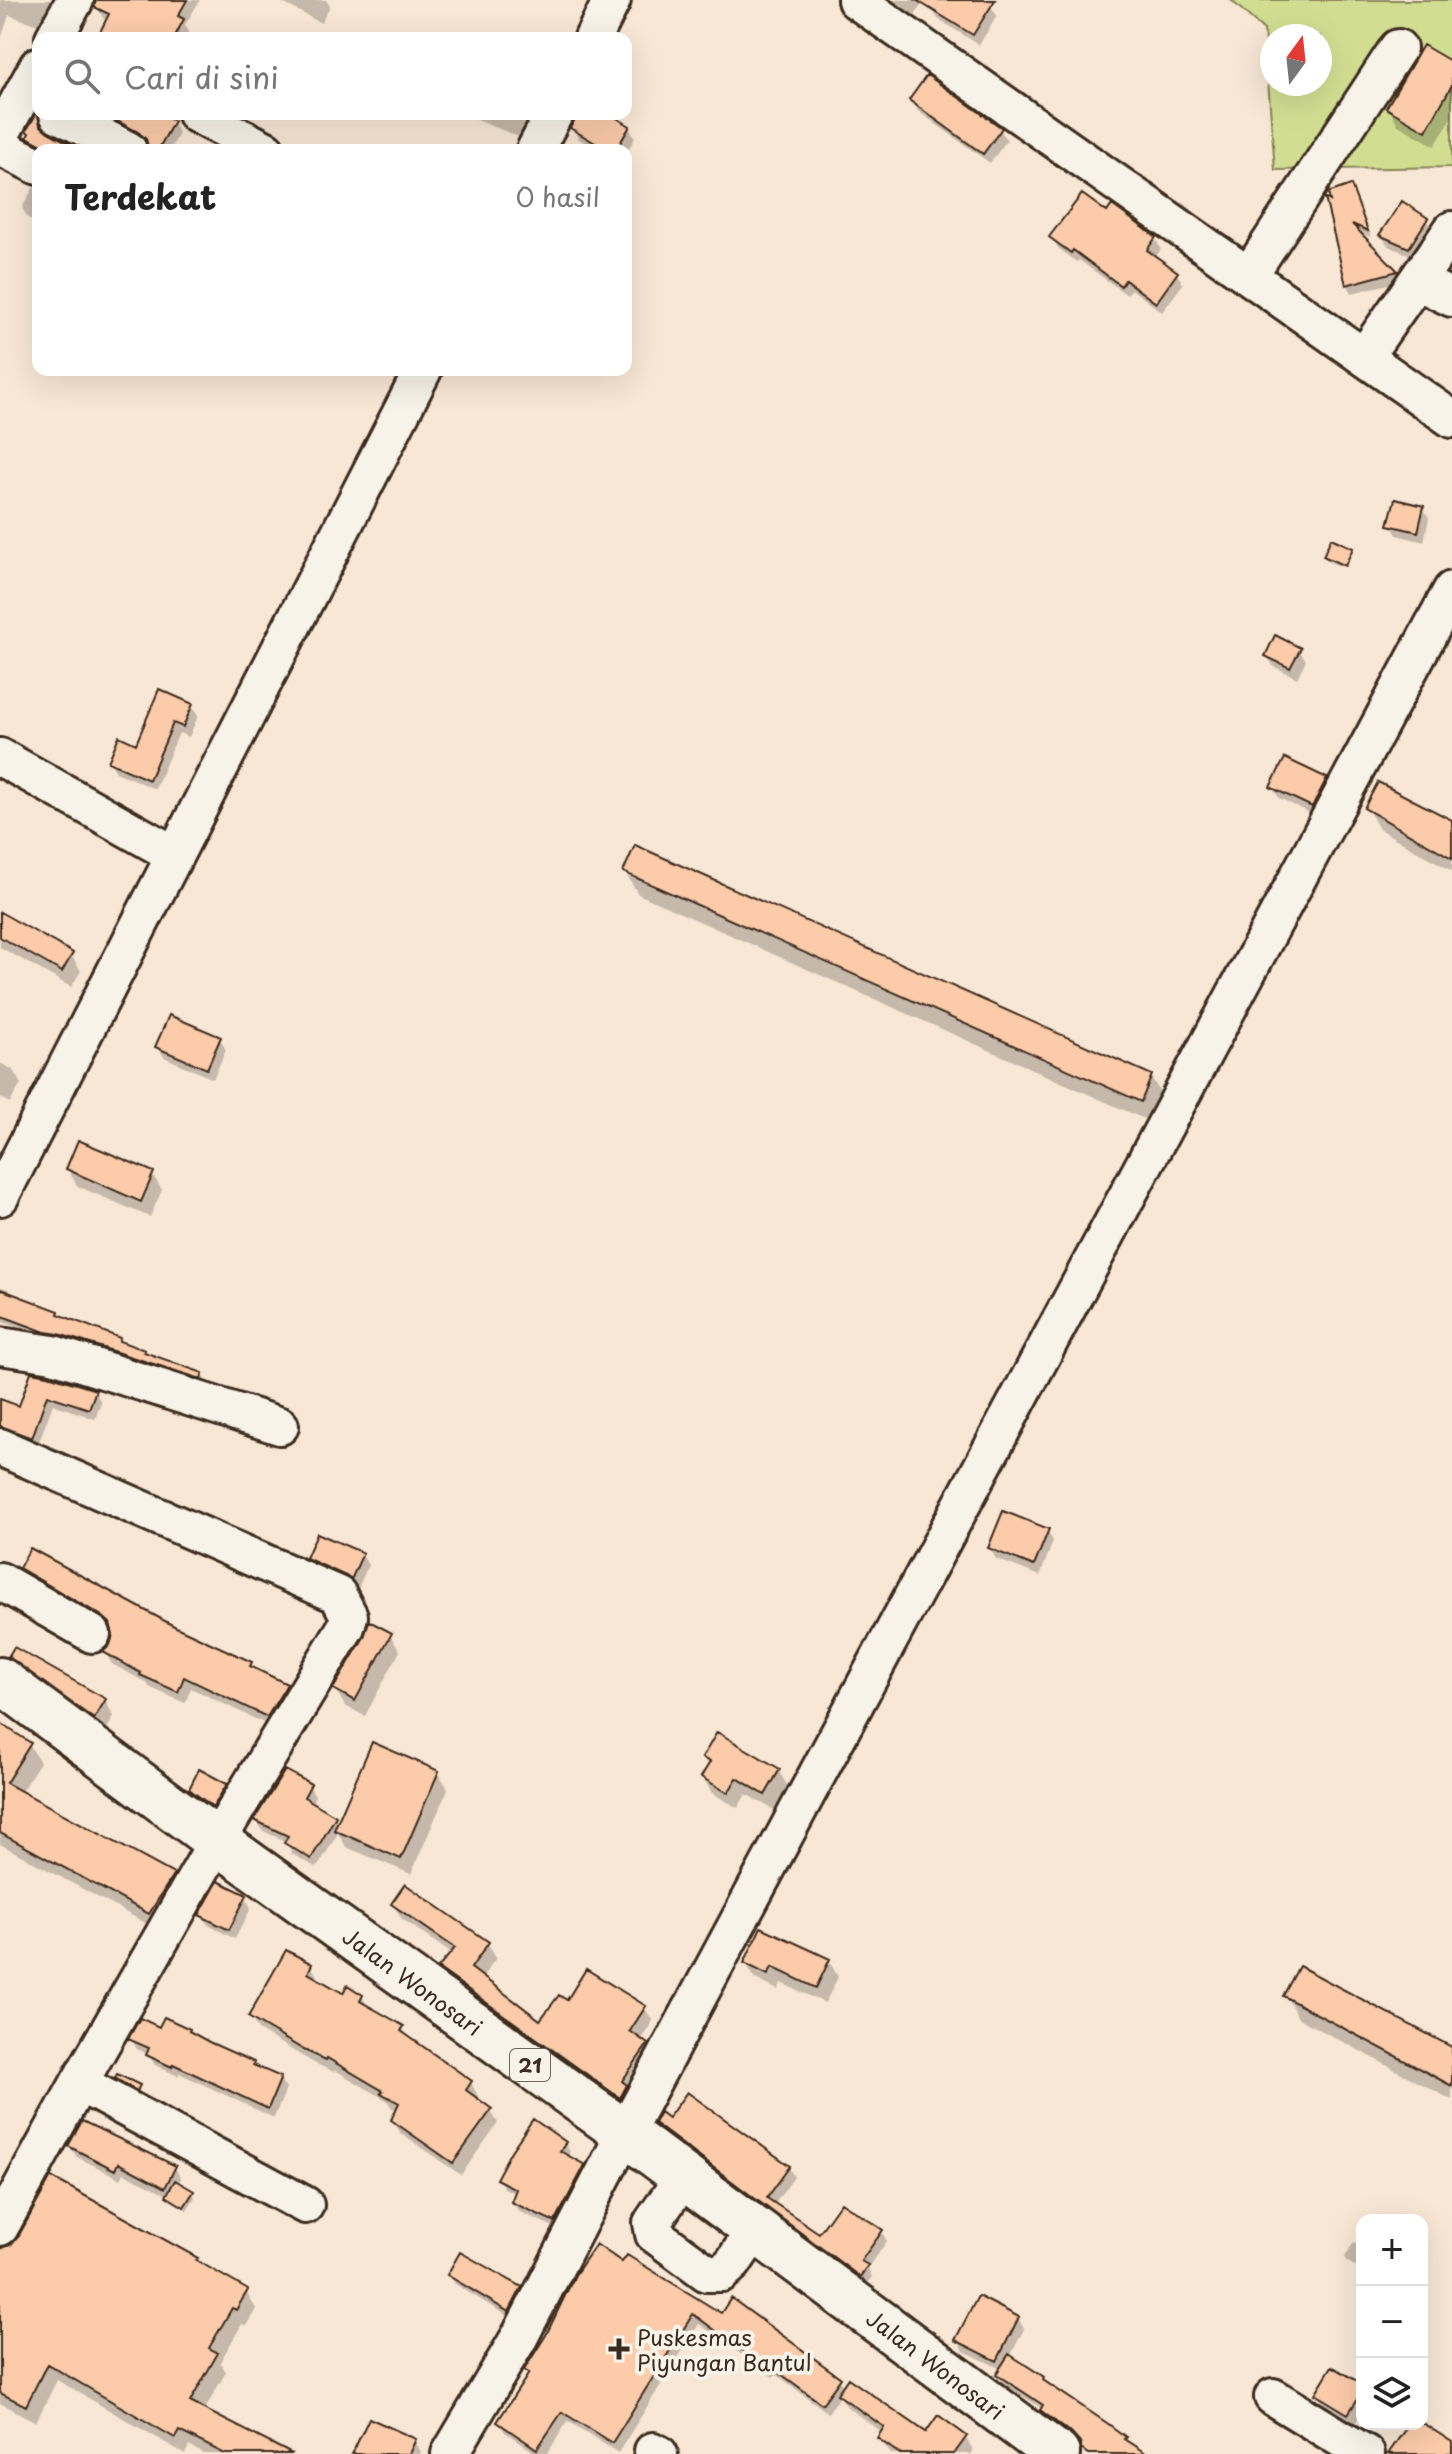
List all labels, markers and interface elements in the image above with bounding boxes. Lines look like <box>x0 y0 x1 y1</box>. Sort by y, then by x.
north arrow <box>1260 24 1332 96</box>
search box <box>32 32 632 120</box>
icon: search <box>60 54 104 98</box>
text: Cari di sini <box>124 54 279 99</box>
text: Terdekat <box>64 170 216 222</box>
text: 0 hasil <box>515 177 600 216</box>
street label: Jalan Wonosari <box>336 1919 490 2043</box>
road number: 21 <box>510 2049 550 2081</box>
map controls <box>1356 2214 1428 2430</box>
button: + <box>1356 2214 1428 2286</box>
button: − <box>1356 2286 1428 2358</box>
street label: Jalan Wonosari <box>860 2301 1012 2427</box>
place label: Puskesmas Piyungan Bantul <box>637 2320 812 2378</box>
marker: Puskesmas Piyungan Bantul <box>608 2338 630 2360</box>
button: layers <box>1356 2358 1428 2430</box>

